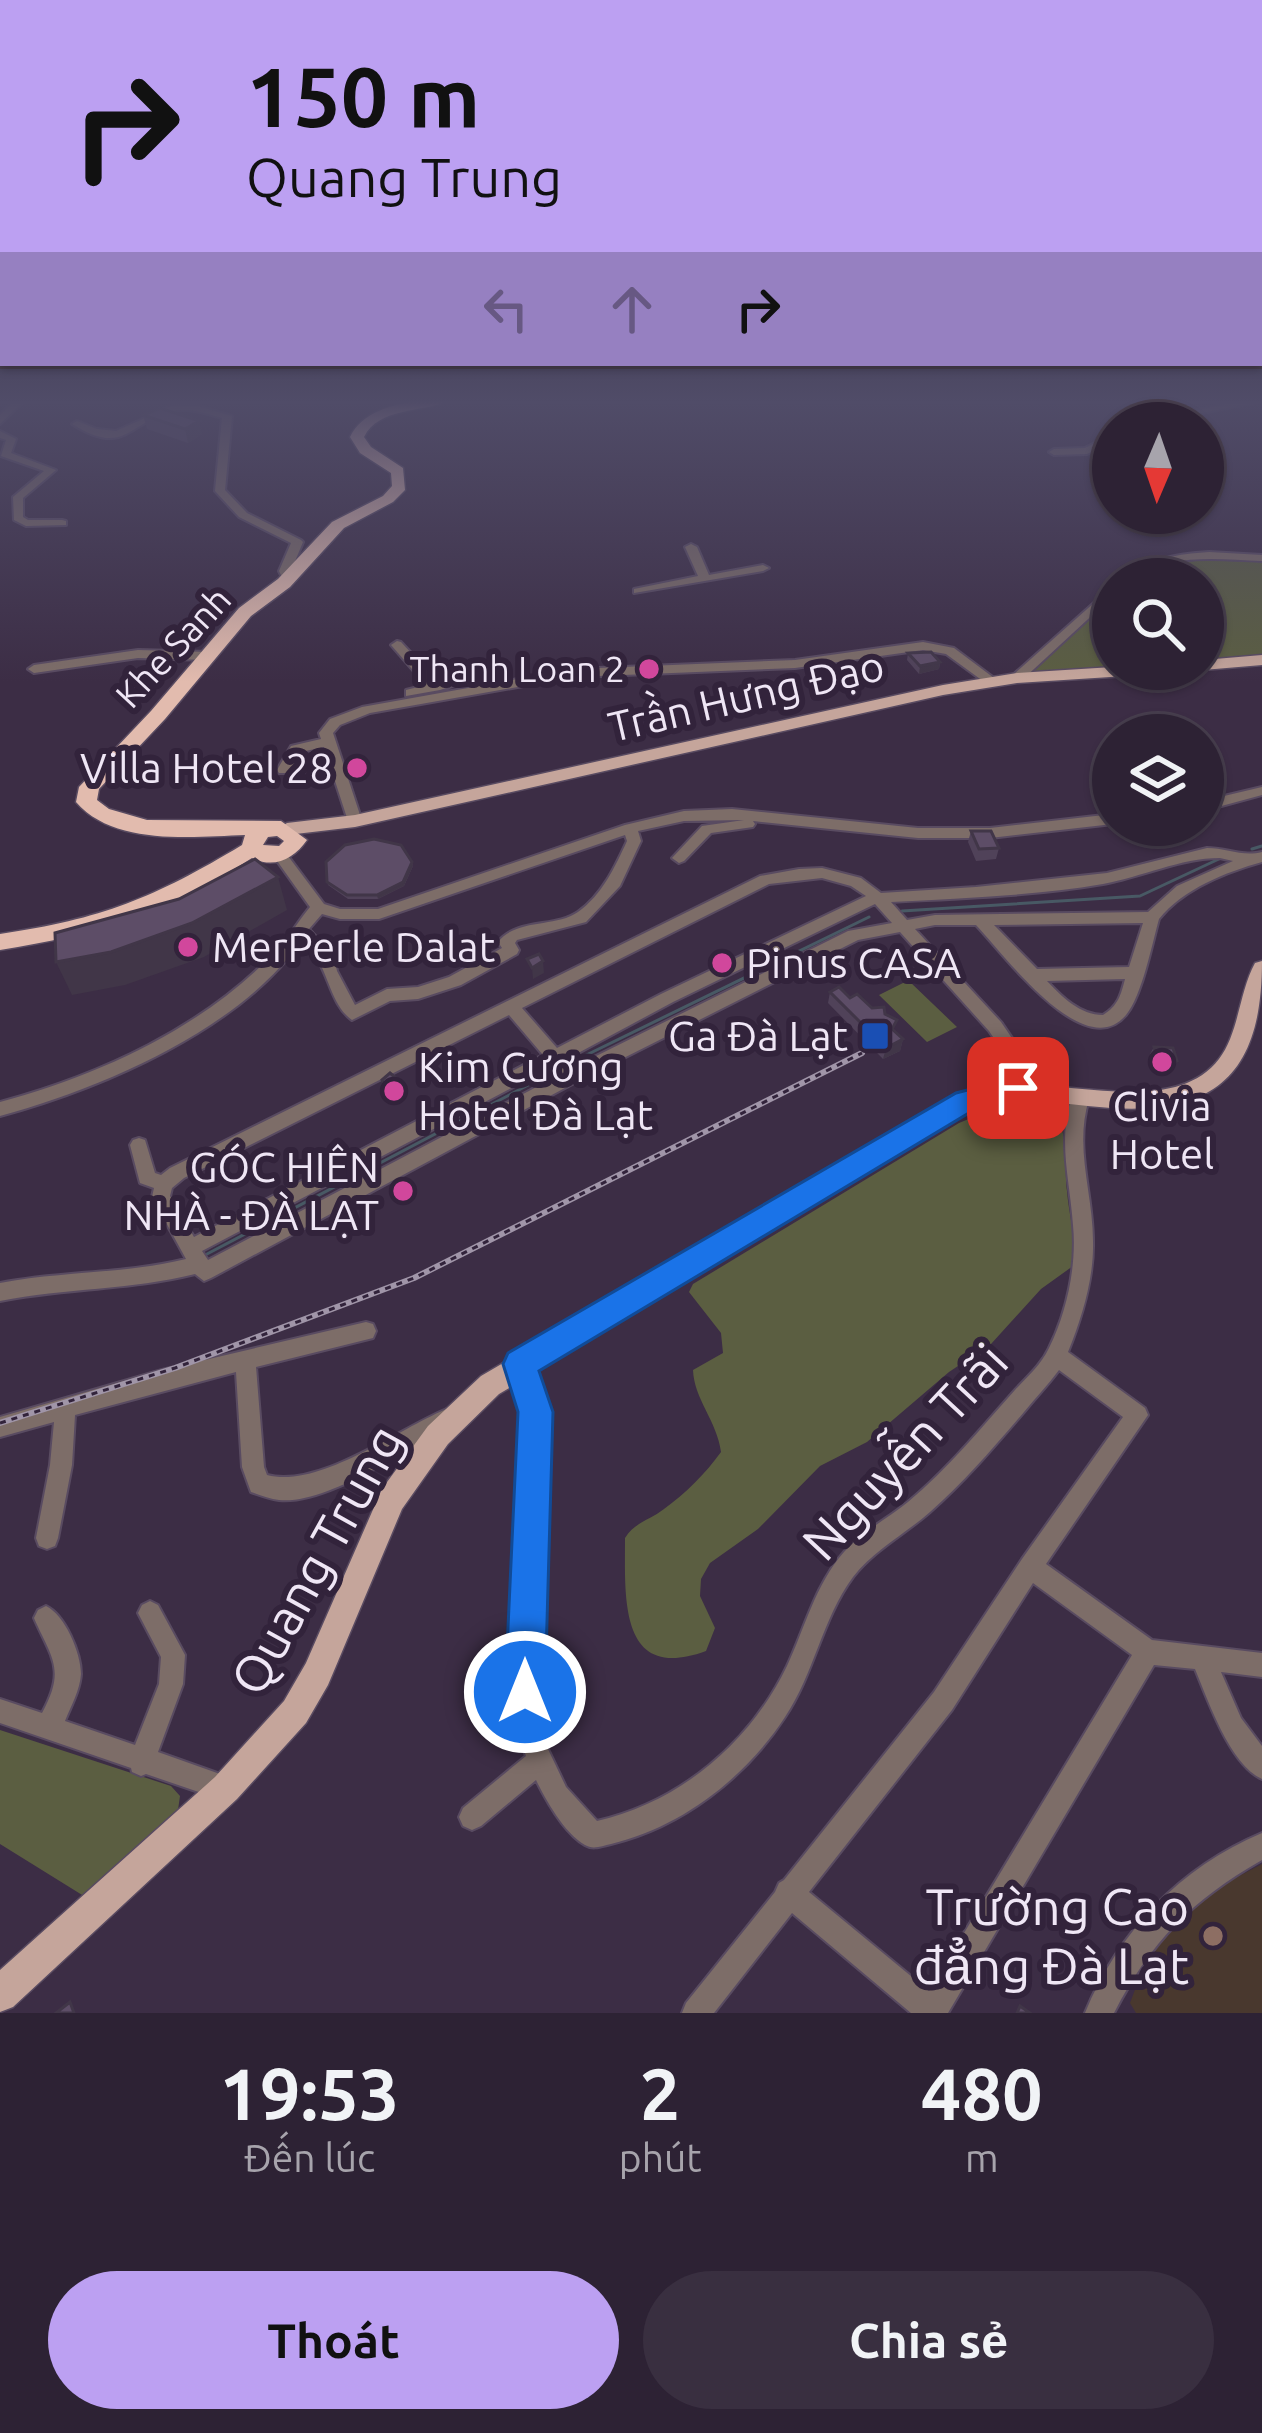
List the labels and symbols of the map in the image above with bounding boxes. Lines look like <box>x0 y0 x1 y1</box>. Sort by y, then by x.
north arrow <box>1092 402 1224 534</box>
street label: Khe Sanh <box>107 578 238 715</box>
street label: Trần Hưng Đạo <box>603 637 888 750</box>
place label: Thanh Loan 2 <box>410 648 625 689</box>
marker: Thanh Loan 2 <box>636 656 662 682</box>
place label: Villa Hotel 28 <box>80 744 333 791</box>
marker: Villa Hotel 28 <box>344 755 370 781</box>
place label: MerPerle Dalat <box>212 923 495 970</box>
marker: MerPerle Dalat <box>175 934 201 960</box>
place label: Pinus CASA <box>746 939 961 986</box>
marker: Pinus CASA <box>709 950 735 976</box>
place label: Ga Đà Lạt <box>668 1012 848 1059</box>
marker: Ga Đà Lạt <box>859 1020 891 1052</box>
pin <box>967 1037 1069 1139</box>
place label: Kim Cương Hotel Đà Lạt <box>418 1043 653 1138</box>
marker: Clivia Hotel <box>1149 1049 1175 1075</box>
marker: Kim Cương Hotel Đà Lạt <box>381 1078 407 1104</box>
place label: Clivia Hotel <box>1110 1082 1214 1177</box>
place label: GÓC HIÊN NHÀ - ĐÀ LẠT <box>123 1143 379 1238</box>
marker: GÓC HIÊN NHÀ - ĐÀ LẠT <box>390 1178 416 1204</box>
street label: Nguyễn Trãi <box>788 1330 1018 1571</box>
street label: Quang Trung <box>218 1415 414 1704</box>
position arrow <box>462 1629 588 1755</box>
place label: Trường Cao đẳng Đà Lạt <box>914 1877 1189 1994</box>
marker: Trường Cao đẳng Đà Lạt <box>1200 1923 1226 1949</box>

